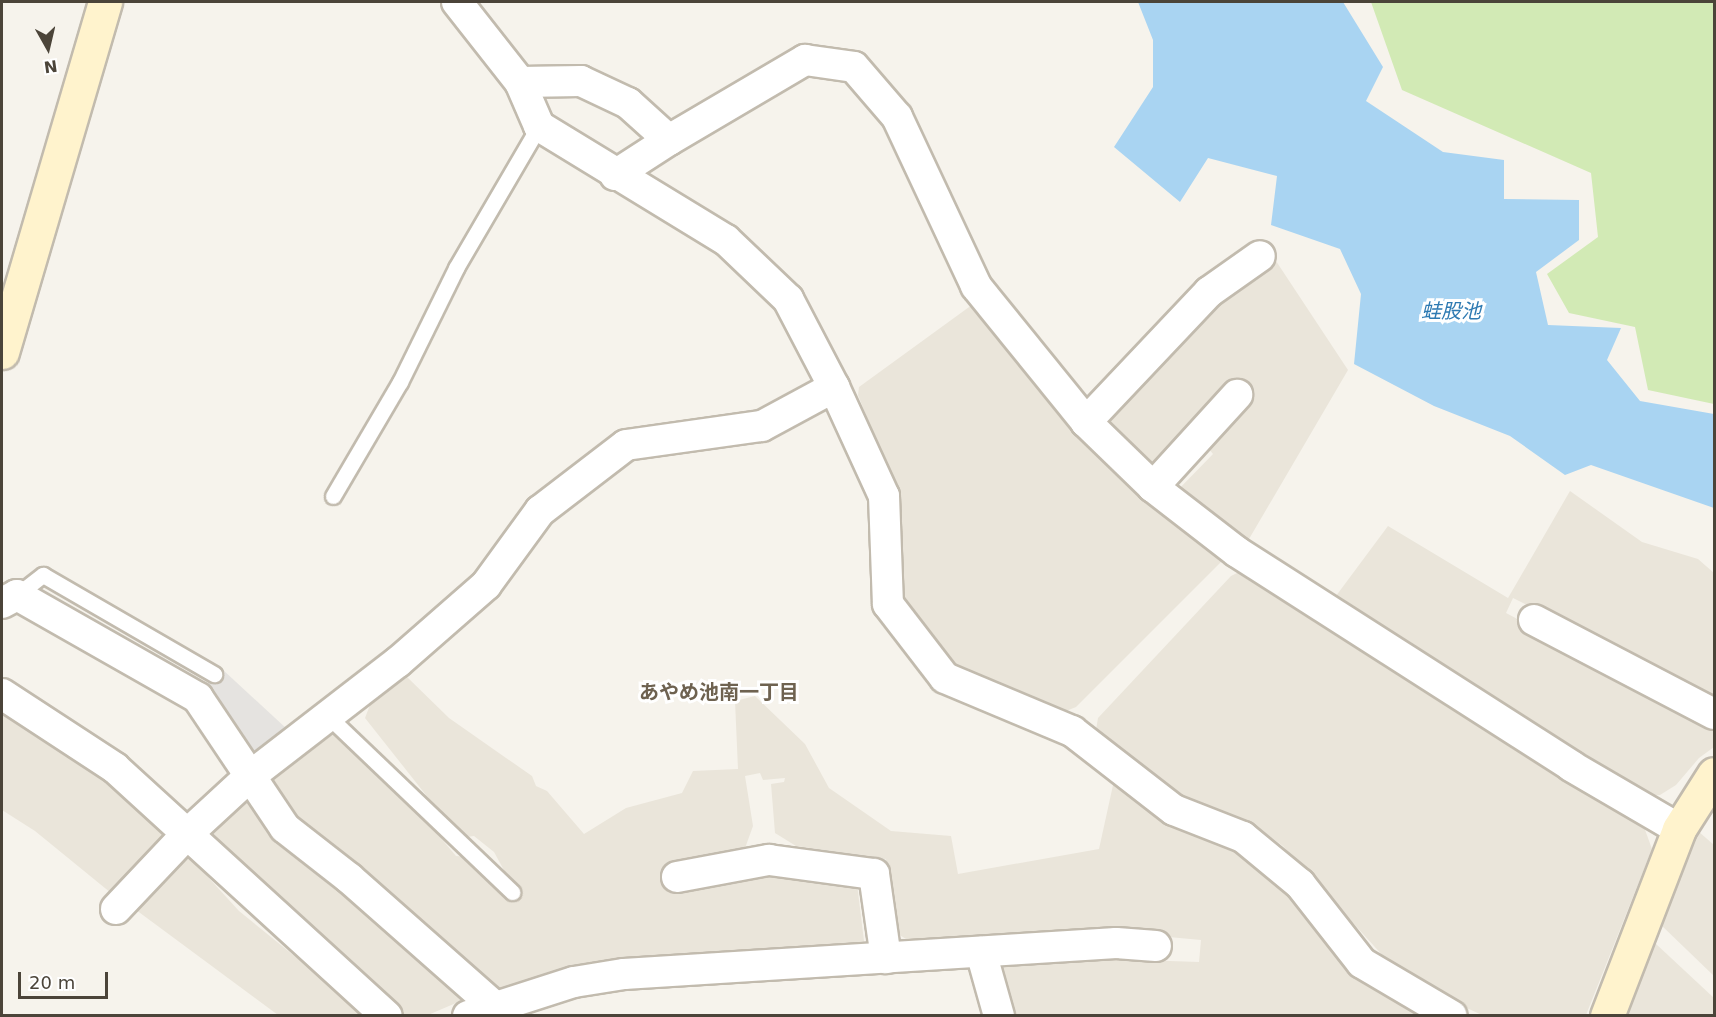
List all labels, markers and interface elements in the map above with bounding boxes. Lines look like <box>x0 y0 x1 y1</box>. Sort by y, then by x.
north arrow <box>18 18 78 78</box>
text: N <box>43 56 59 77</box>
water label: 蛙股池 <box>1421 299 1481 323</box>
district label: あやめ池南一丁目 <box>639 680 799 704</box>
scale bar <box>21 960 111 998</box>
text: 20 m <box>29 972 75 993</box>

